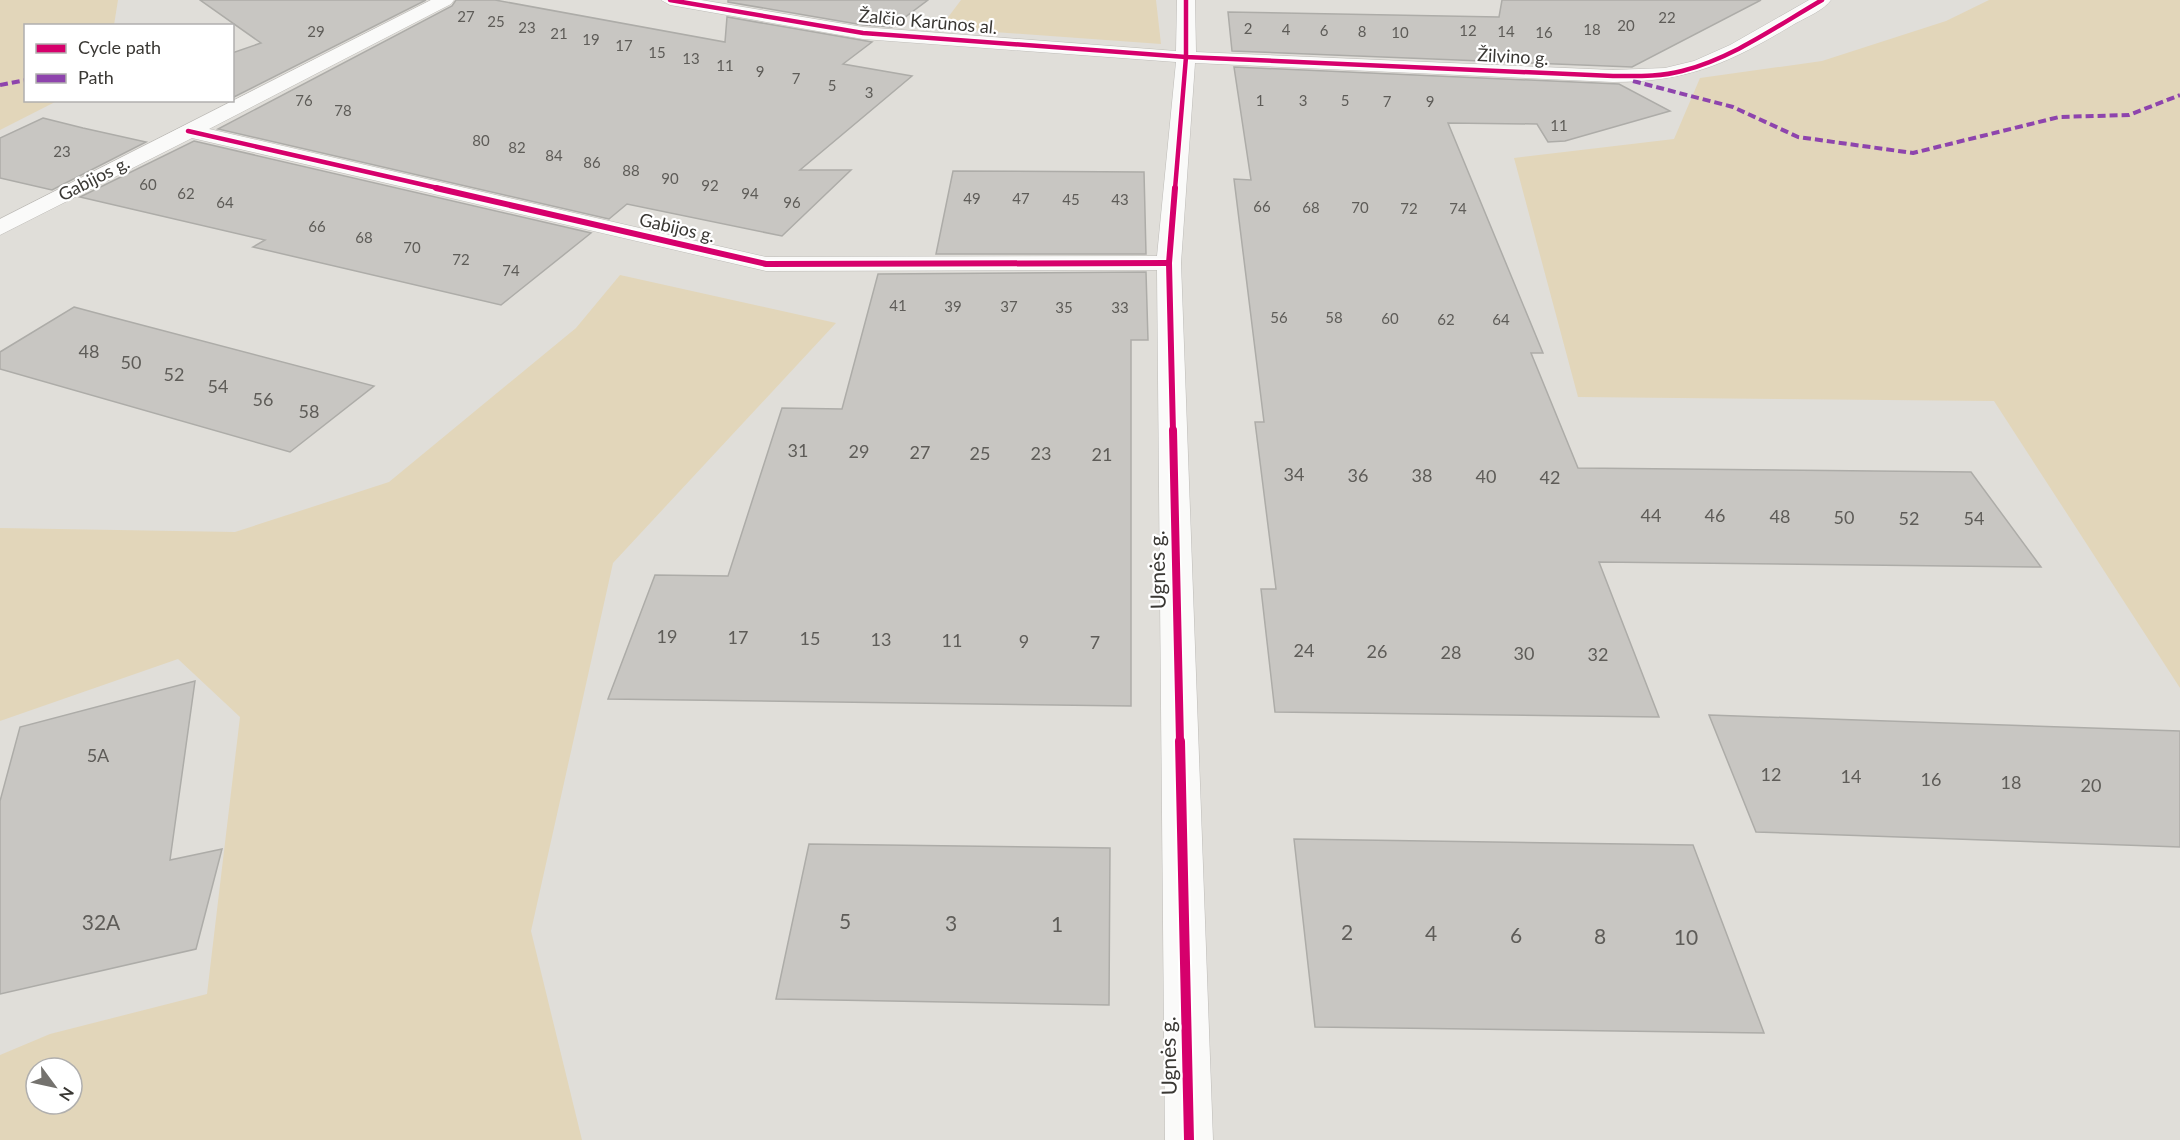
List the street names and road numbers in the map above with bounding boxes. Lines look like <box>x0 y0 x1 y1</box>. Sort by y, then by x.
street label: Žalčio Karūnos al. <box>858 4 998 38</box>
street label: Žilvino g. <box>1477 43 1549 69</box>
street label: Gabijos g. <box>54 151 133 205</box>
street label: Gabijos g. <box>637 208 717 246</box>
street label: Ugnės g. <box>1143 530 1170 610</box>
street label: Ugnės g. <box>1154 1016 1181 1096</box>

